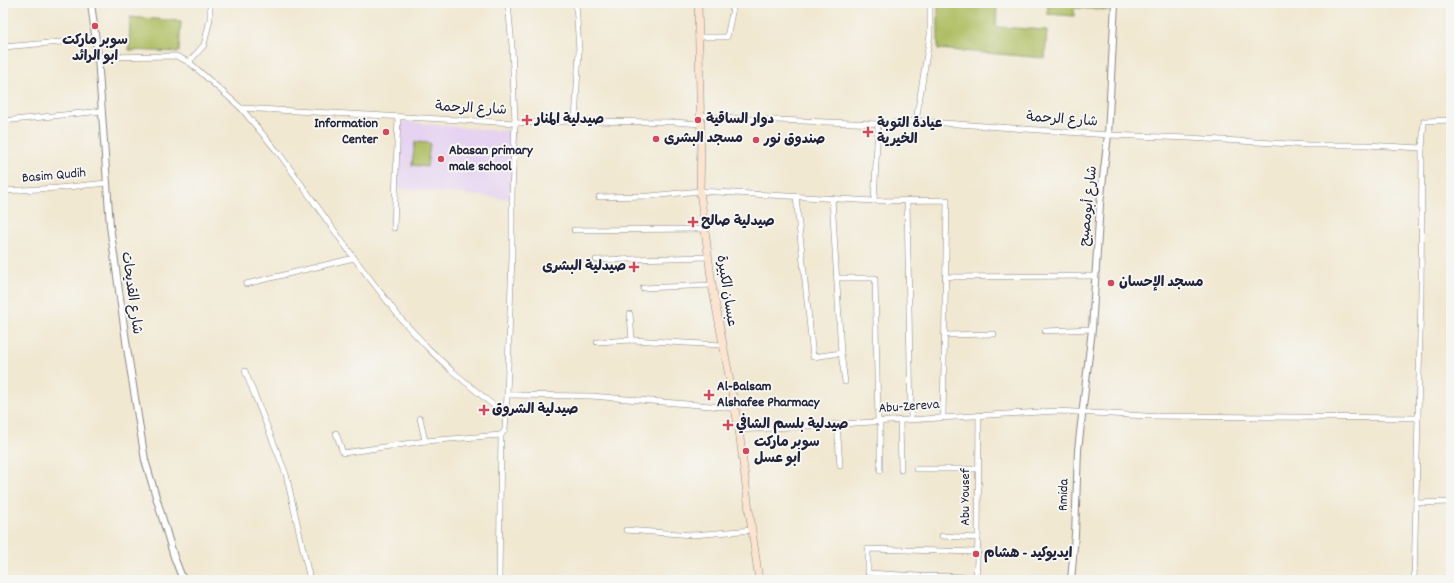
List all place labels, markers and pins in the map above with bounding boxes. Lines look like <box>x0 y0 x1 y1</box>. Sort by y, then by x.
marker: سوبر ماركت ابو الرائد <box>90 21 100 31</box>
place label: سوبر ماركت ابو الرائد <box>62 31 128 67</box>
place label: صيدلية المنار <box>533 110 604 130</box>
place label: دوار الساقية <box>706 110 775 130</box>
place label: Information Center <box>314 114 379 150</box>
place label: عيادة التوبة الخيرية <box>877 114 943 150</box>
marker: صيدلية المنار <box>522 115 532 125</box>
marker: دوار الساقية <box>693 115 703 125</box>
marker: عيادة التوبة الخيرية <box>862 126 874 138</box>
marker: Information Center <box>381 127 391 137</box>
place label: مسجد البشرى <box>664 129 743 149</box>
place label: صندوق نور <box>763 130 825 150</box>
marker: مسجد البشرى <box>651 134 661 144</box>
marker: صندوق نور <box>751 135 761 145</box>
place label: Abasan primary male school <box>449 141 534 177</box>
marker: Abasan primary male school <box>436 154 446 164</box>
place label: صيدلية صالح <box>701 212 775 232</box>
marker: صيدلية صالح <box>688 217 698 227</box>
place label: صيدلية البشرى <box>542 257 626 277</box>
marker: صيدلية البشرى <box>629 262 639 272</box>
place label: مسجد الإحسان <box>1119 273 1204 293</box>
marker: مسجد الإحسان <box>1106 278 1116 288</box>
place label: Al-Balsam Alshafee Pharmacy <box>717 377 821 413</box>
marker: Al-Balsam Alshafee Pharmacy <box>704 390 714 400</box>
place label: صيدلية الشروق <box>492 400 578 420</box>
marker: صيدلية الشروق <box>479 405 489 415</box>
place label: صيدلية بلسم الشافي <box>736 413 848 435</box>
marker: صيدلية بلسم الشافي <box>723 420 733 430</box>
place label: سوبر ماركت ابو عسل <box>754 433 819 469</box>
marker: سوبر ماركت ابو عسل <box>741 446 751 456</box>
place label: ايديوكيد - هشام <box>984 544 1073 564</box>
marker: ايديوكيد - هشام <box>971 549 981 559</box>

